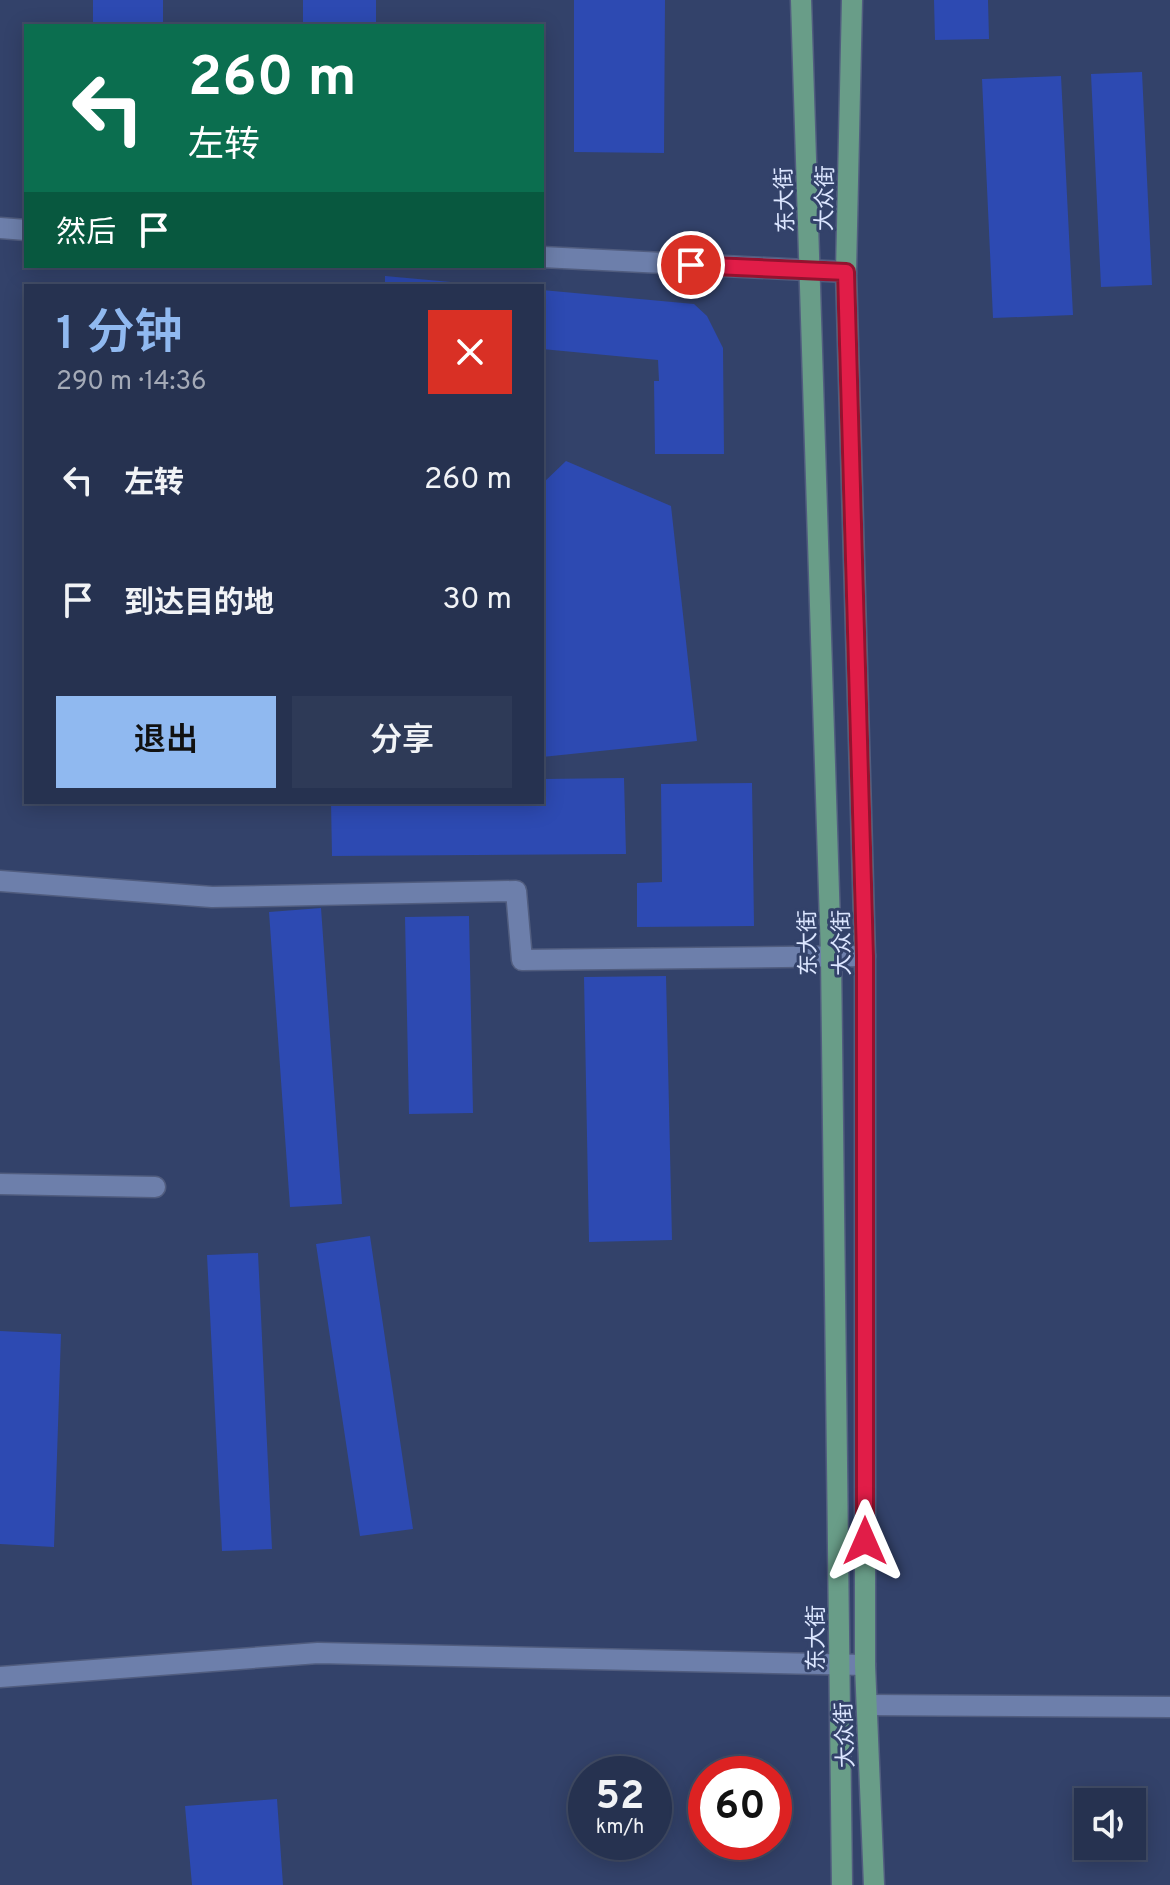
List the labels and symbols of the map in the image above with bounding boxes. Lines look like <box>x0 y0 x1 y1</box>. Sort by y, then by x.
street label: 大众街 <box>812 165 841 231</box>
street label: 东大街 <box>772 166 801 233</box>
pin <box>657 231 725 299</box>
street label: 东大街 <box>795 910 824 976</box>
street label: 大众街 <box>829 910 858 976</box>
position arrow <box>823 1499 907 1583</box>
street label: 东大街 <box>804 1605 831 1671</box>
street label: 大众街 <box>832 1701 861 1768</box>
speed limit sign: 60 <box>688 1756 792 1860</box>

